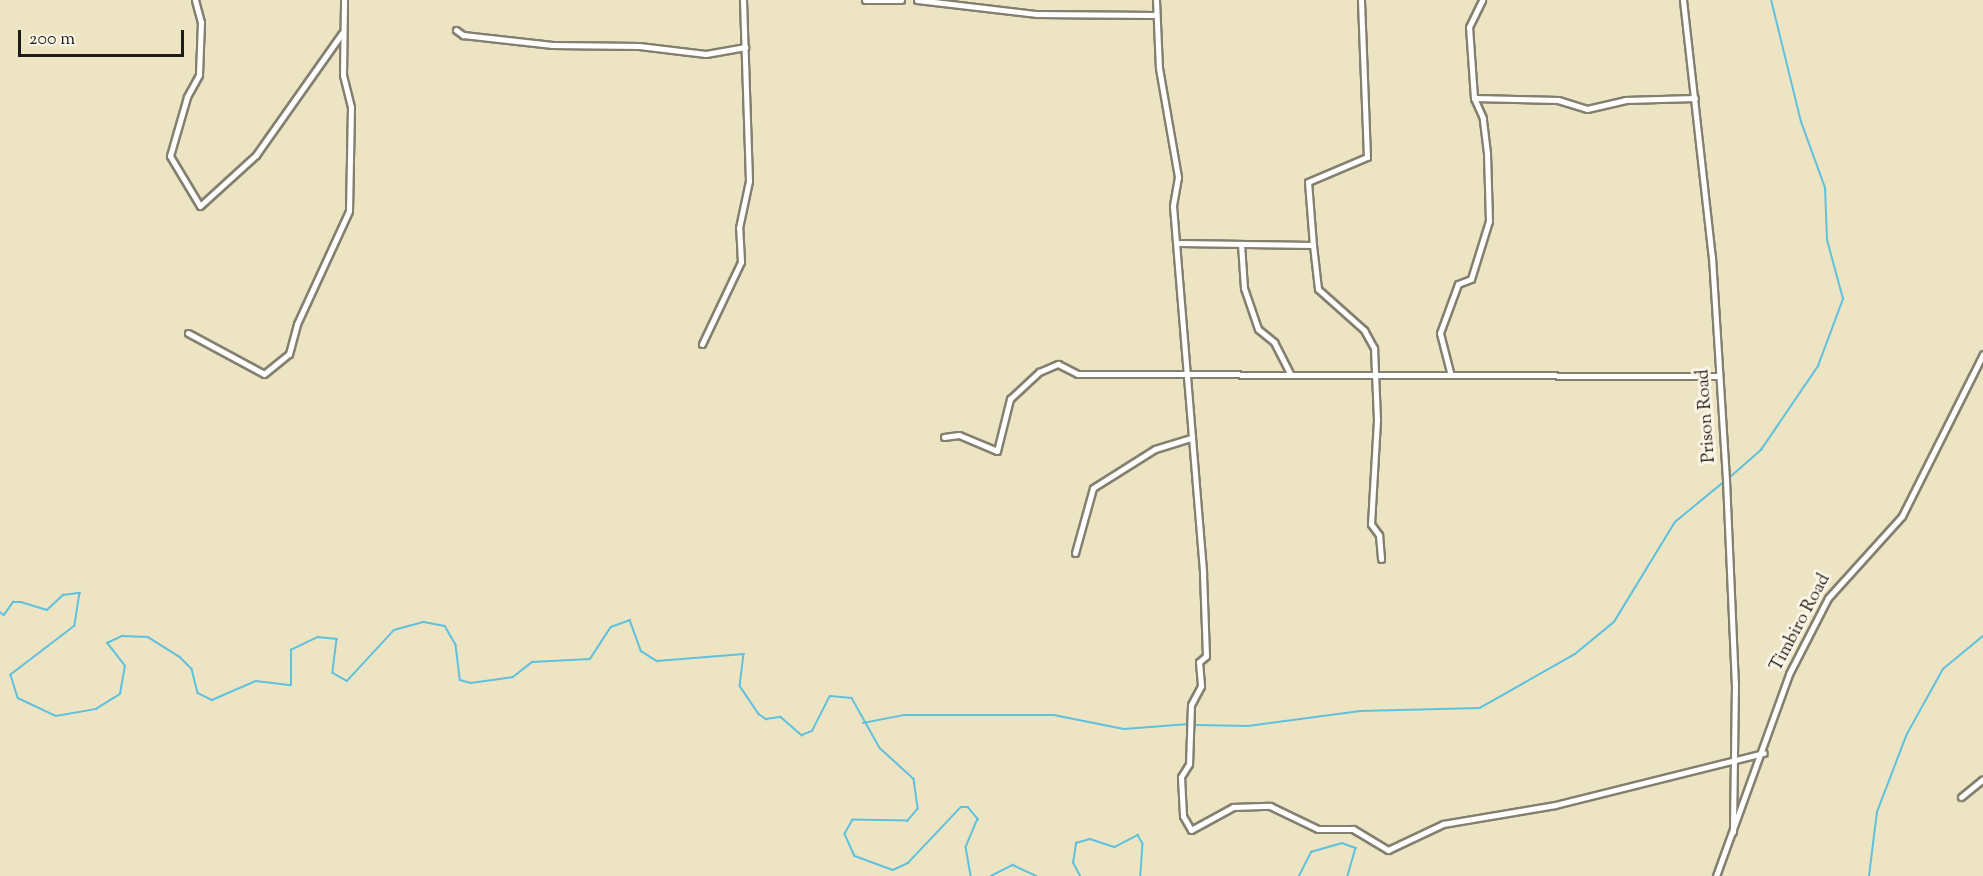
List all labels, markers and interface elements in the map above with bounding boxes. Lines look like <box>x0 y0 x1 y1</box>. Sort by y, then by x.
scale bar <box>21 18 188 56</box>
text: 200 m <box>29 27 75 53</box>
street label: Prison Road <box>1693 369 1721 463</box>
street label: Timbiro Road <box>1766 571 1836 675</box>

